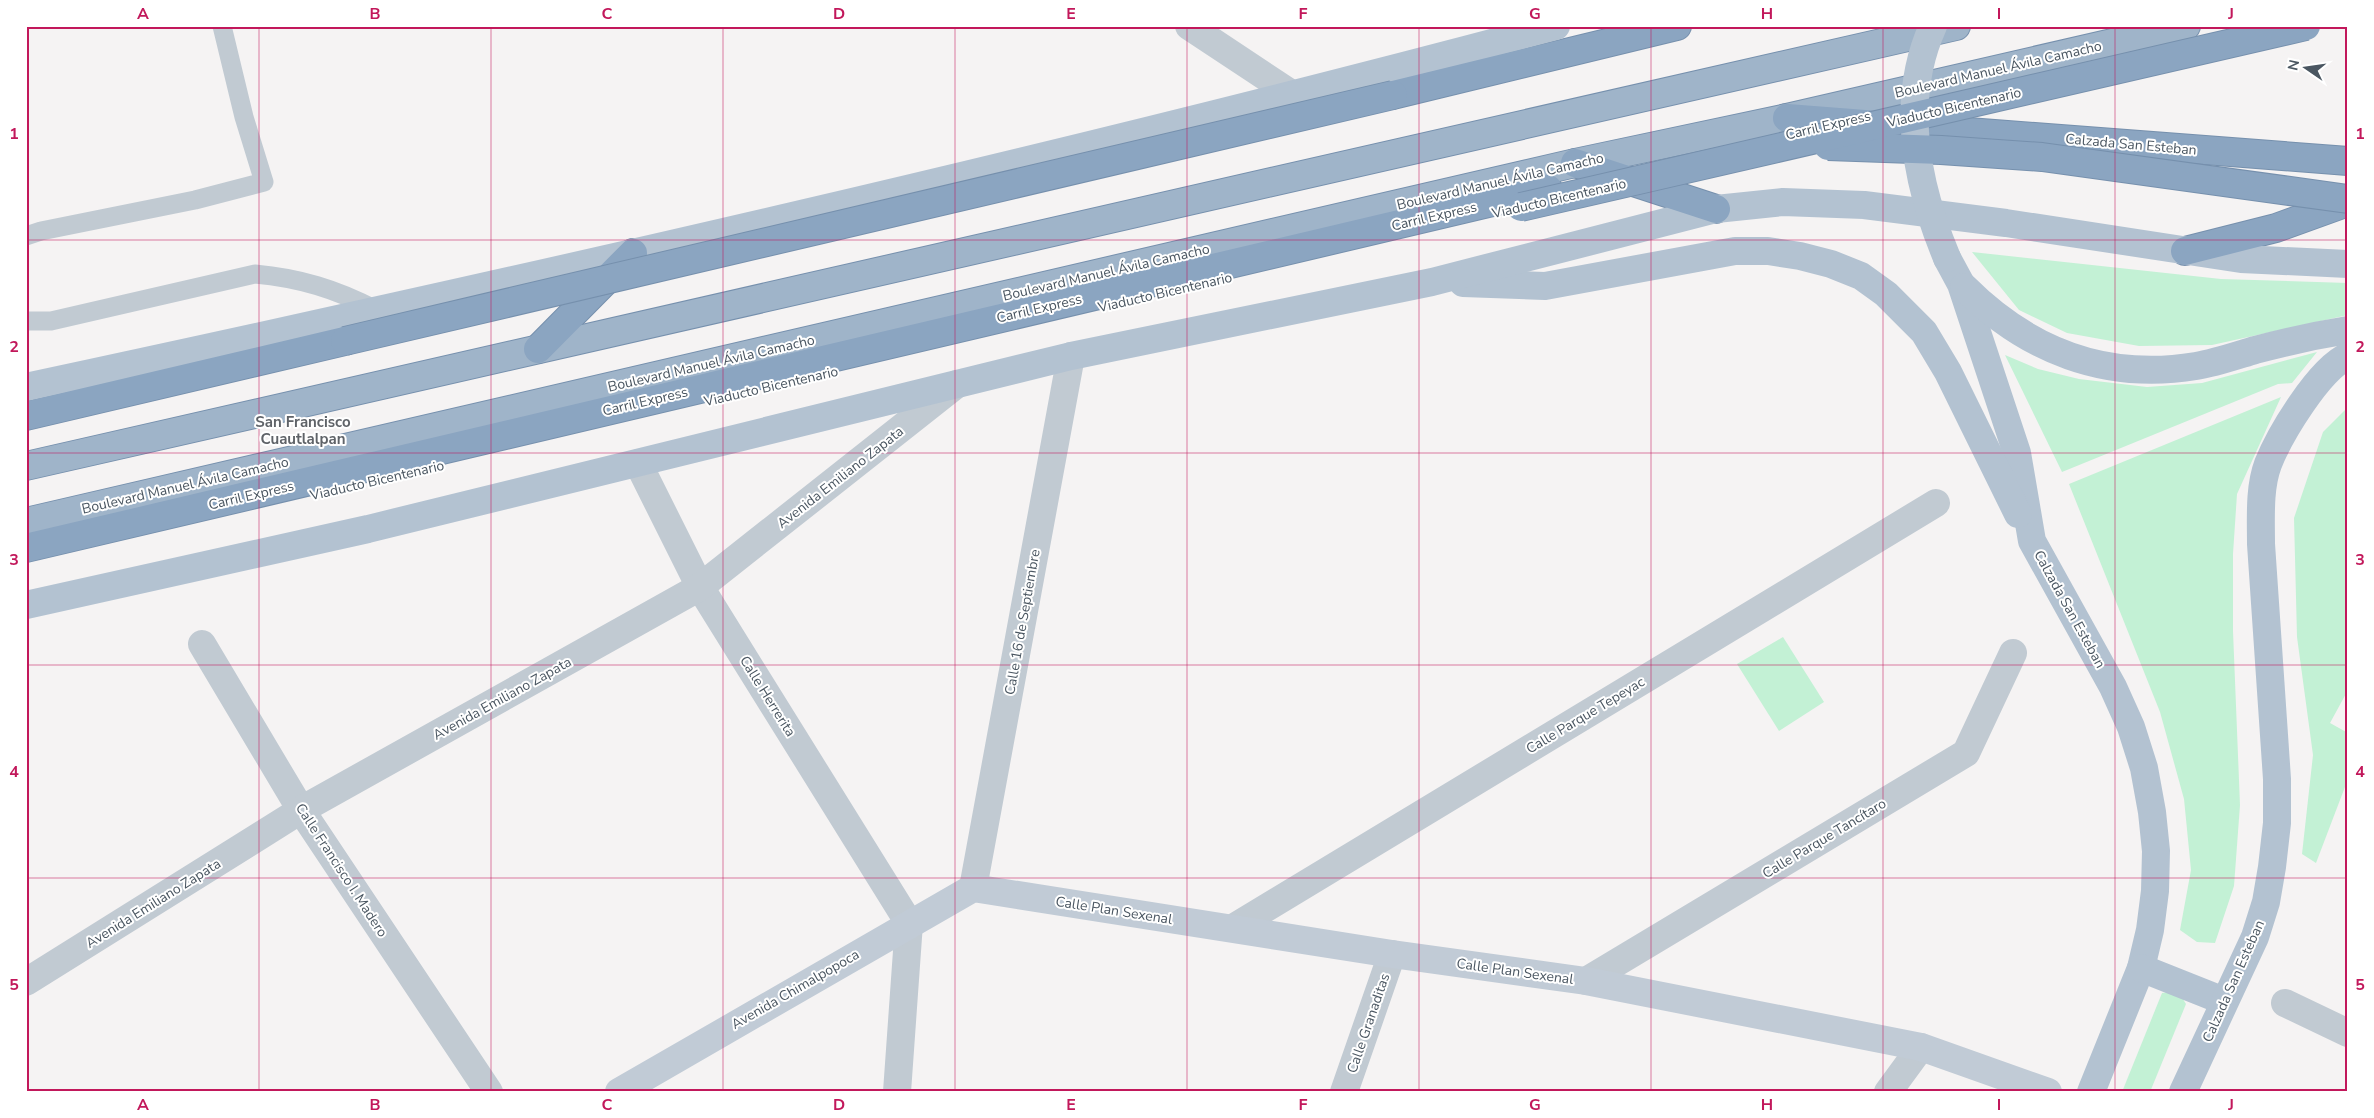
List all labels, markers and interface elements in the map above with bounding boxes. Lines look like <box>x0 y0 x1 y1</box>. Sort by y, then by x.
text: A <box>137 3 149 25</box>
text: B <box>369 3 381 25</box>
text: C <box>602 3 613 25</box>
text: D <box>833 3 845 25</box>
text: E <box>1066 3 1076 25</box>
text: F <box>1299 3 1308 25</box>
text: G <box>1529 3 1541 25</box>
text: H <box>1761 3 1773 25</box>
text: I <box>1997 3 2001 25</box>
text: J <box>2227 3 2234 25</box>
street label: Boulevard Manuel Ávila Camacho <box>1893 36 2104 103</box>
north arrow <box>2282 42 2332 92</box>
text: N <box>2283 58 2304 72</box>
street label: Viaducto Bicentenario <box>1884 83 2023 132</box>
street label: Carril Express <box>1784 106 1873 145</box>
text: 1 <box>9 123 19 145</box>
text: 1 <box>2355 123 2365 145</box>
street label: Calzada San Esteban <box>2064 129 2197 160</box>
street label: Boulevard Manuel Ávila Camacho <box>1395 148 1606 215</box>
street label: Viaducto Bicentenario <box>1489 174 1628 223</box>
street label: Carril Express <box>1390 197 1479 236</box>
street label: Boulevard Manuel Ávila Camacho <box>1001 239 1212 306</box>
street label: Viaducto Bicentenario <box>1095 268 1234 317</box>
street label: Carril Express <box>995 289 1084 328</box>
street label: Boulevard Manuel Ávila Camacho <box>606 330 817 397</box>
text: 2 <box>9 336 19 358</box>
text: 2 <box>2355 336 2365 358</box>
street label: Viaducto Bicentenario <box>701 362 840 411</box>
street label: Carril Express <box>601 382 690 421</box>
district label: San Francisco Cuautlalpan <box>255 412 351 449</box>
street label: Avenida Emiliano Zapata <box>773 422 908 533</box>
street label: Boulevard Manuel Ávila Camacho <box>80 452 291 519</box>
street label: Viaducto Bicentenario <box>307 456 446 505</box>
street label: Carril Express <box>207 476 296 515</box>
street label: Calzada San Esteban <box>2029 547 2110 672</box>
street label: Calle 16 de Septiembre <box>1000 548 1045 696</box>
text: 3 <box>9 549 19 571</box>
text: 3 <box>2355 549 2365 571</box>
street label: Avenida Emiliano Zapata <box>430 652 575 745</box>
street label: Calle Herrerita <box>735 652 800 740</box>
street label: Calle Parque Tepeyac <box>1522 672 1648 758</box>
text: 4 <box>9 761 19 783</box>
text: 4 <box>2355 761 2365 783</box>
street label: Calle Parque Tancítaro <box>1759 794 1890 883</box>
street label: Calle Francisco I. Madero <box>291 800 392 941</box>
street label: Avenida Emiliano Zapata <box>82 854 224 953</box>
street label: Calle Plan Sexenal <box>1054 892 1175 929</box>
street label: Calzada San Esteban <box>2198 917 2269 1045</box>
street label: Avenida Chimalpopoca <box>728 945 863 1034</box>
street label: Calle Plan Sexenal <box>1455 954 1576 989</box>
street label: Calle Granaditas <box>1343 971 1395 1076</box>
text: 5 <box>9 974 19 996</box>
text: 5 <box>2355 974 2365 996</box>
text: A <box>137 1094 149 1116</box>
text: B <box>369 1094 381 1116</box>
text: C <box>602 1094 613 1116</box>
text: D <box>833 1094 845 1116</box>
text: E <box>1066 1094 1076 1116</box>
text: F <box>1299 1094 1308 1116</box>
text: G <box>1529 1094 1541 1116</box>
text: H <box>1761 1094 1773 1116</box>
text: I <box>1997 1094 2001 1116</box>
text: J <box>2227 1094 2234 1116</box>

